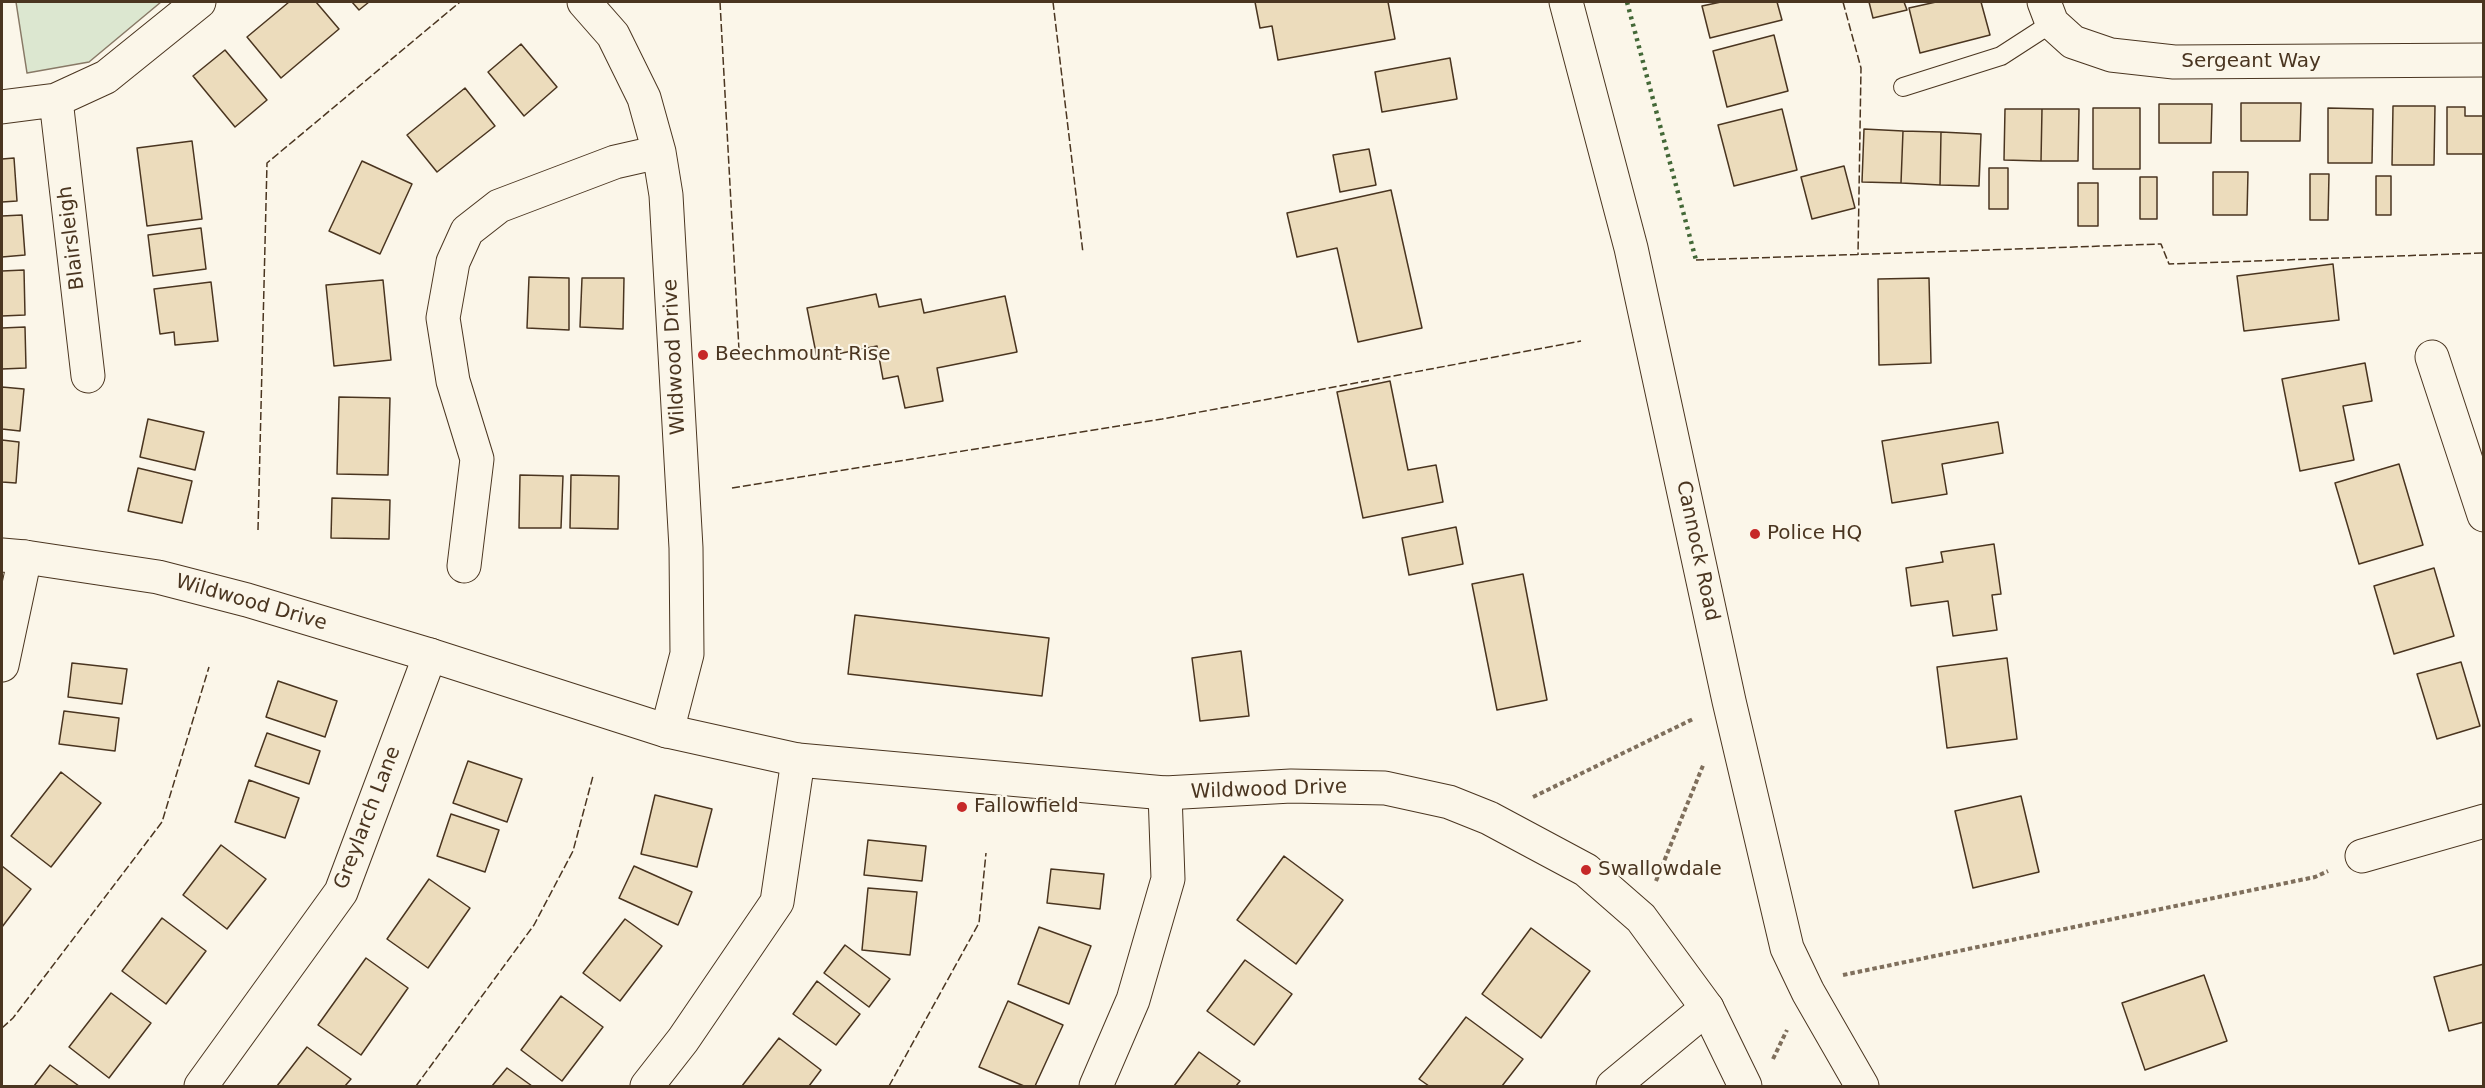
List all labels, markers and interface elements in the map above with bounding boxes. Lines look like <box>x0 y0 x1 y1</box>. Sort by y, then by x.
street label: Sergeant Way <box>2181 50 2321 74</box>
street label: Blairsleigh <box>54 185 90 291</box>
street label: Wildwood Drive <box>659 278 691 436</box>
place label: Beechmount Rise <box>715 343 890 367</box>
marker: Beechmount Rise <box>696 348 710 362</box>
street label: Cannock Road <box>1670 479 1724 623</box>
place label: Police HQ <box>1767 522 1862 546</box>
marker: Police HQ <box>1748 527 1762 541</box>
street label: Wildwood Drive <box>173 570 329 636</box>
street label: Greylarch Lane <box>330 743 406 893</box>
street label: Wildwood Drive <box>1190 775 1348 805</box>
place label: Fallowfield <box>974 795 1079 819</box>
marker: Fallowfield <box>955 800 969 814</box>
place label: Swallowdale <box>1598 858 1722 882</box>
marker: Swallowdale <box>1579 863 1593 877</box>

